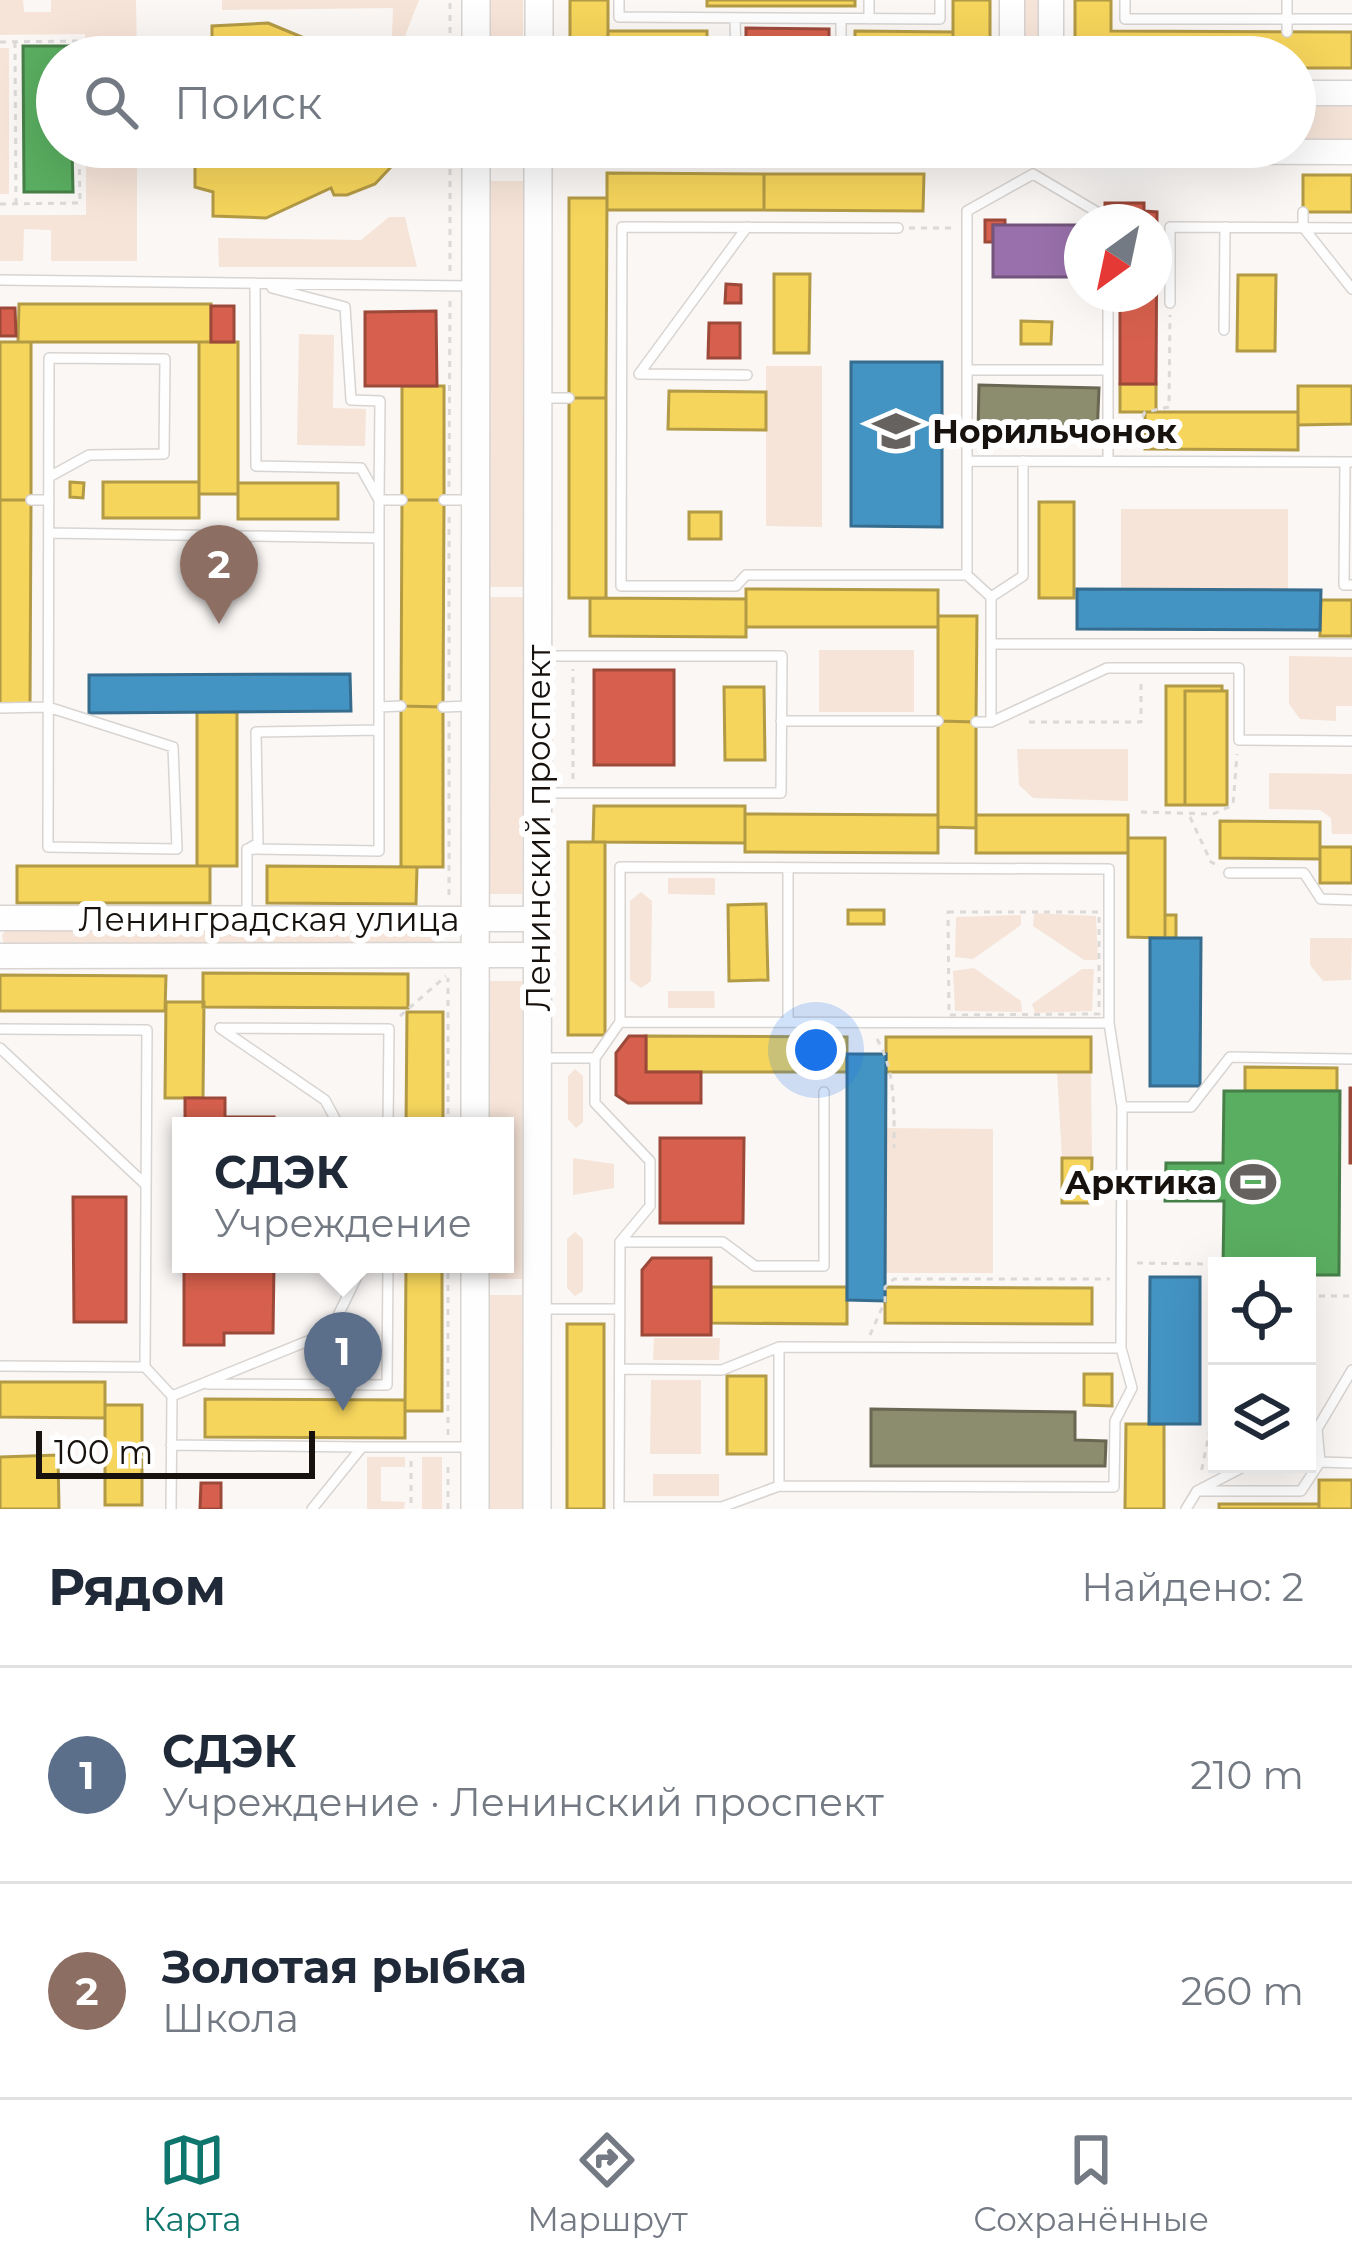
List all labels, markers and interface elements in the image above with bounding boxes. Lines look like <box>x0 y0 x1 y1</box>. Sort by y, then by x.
search box <box>36 36 1316 168</box>
icon: search <box>78 69 144 135</box>
text: Поиск <box>174 75 322 130</box>
north arrow <box>1064 204 1172 312</box>
school or university icon: Норильчонок <box>871 406 921 456</box>
place label: Норильчонок <box>932 411 1178 451</box>
pin: 2 <box>180 525 258 624</box>
street label: Ленинский проспект <box>518 644 558 1011</box>
street label: Ленинградская улица <box>79 899 459 939</box>
your location <box>786 1020 846 1080</box>
popup <box>172 1117 514 1273</box>
text: СДЭК <box>214 1144 349 1199</box>
sports icon: Арктика <box>1228 1157 1278 1207</box>
place label: Арктика <box>1065 1162 1217 1202</box>
text: Учреждение <box>214 1199 472 1247</box>
map controls <box>1208 1257 1316 1473</box>
button: locate <box>1208 1257 1316 1365</box>
pin: 1 <box>304 1312 382 1411</box>
button: layers <box>1208 1365 1316 1473</box>
scale bar <box>36 1425 315 1478</box>
text: 100 m <box>54 1432 153 1472</box>
text: Рядом <box>48 1556 226 1618</box>
text: Найдено: 2 <box>1081 1563 1304 1611</box>
text: СДЭК <box>162 1723 297 1778</box>
text: 1 <box>79 1751 95 1799</box>
text: 210 m <box>1190 1751 1304 1799</box>
text: Учреждение · Ленинский проспект <box>162 1778 884 1826</box>
text: Золотая рыбка <box>162 1939 527 1994</box>
text: 2 <box>75 1967 99 2015</box>
text: 260 m <box>1181 1967 1304 2015</box>
text: Школа <box>162 1994 299 2042</box>
tab: Карта <box>143 2127 242 2239</box>
tab: Маршрут <box>527 2127 688 2239</box>
tab: Сохранённые <box>973 2127 1209 2239</box>

